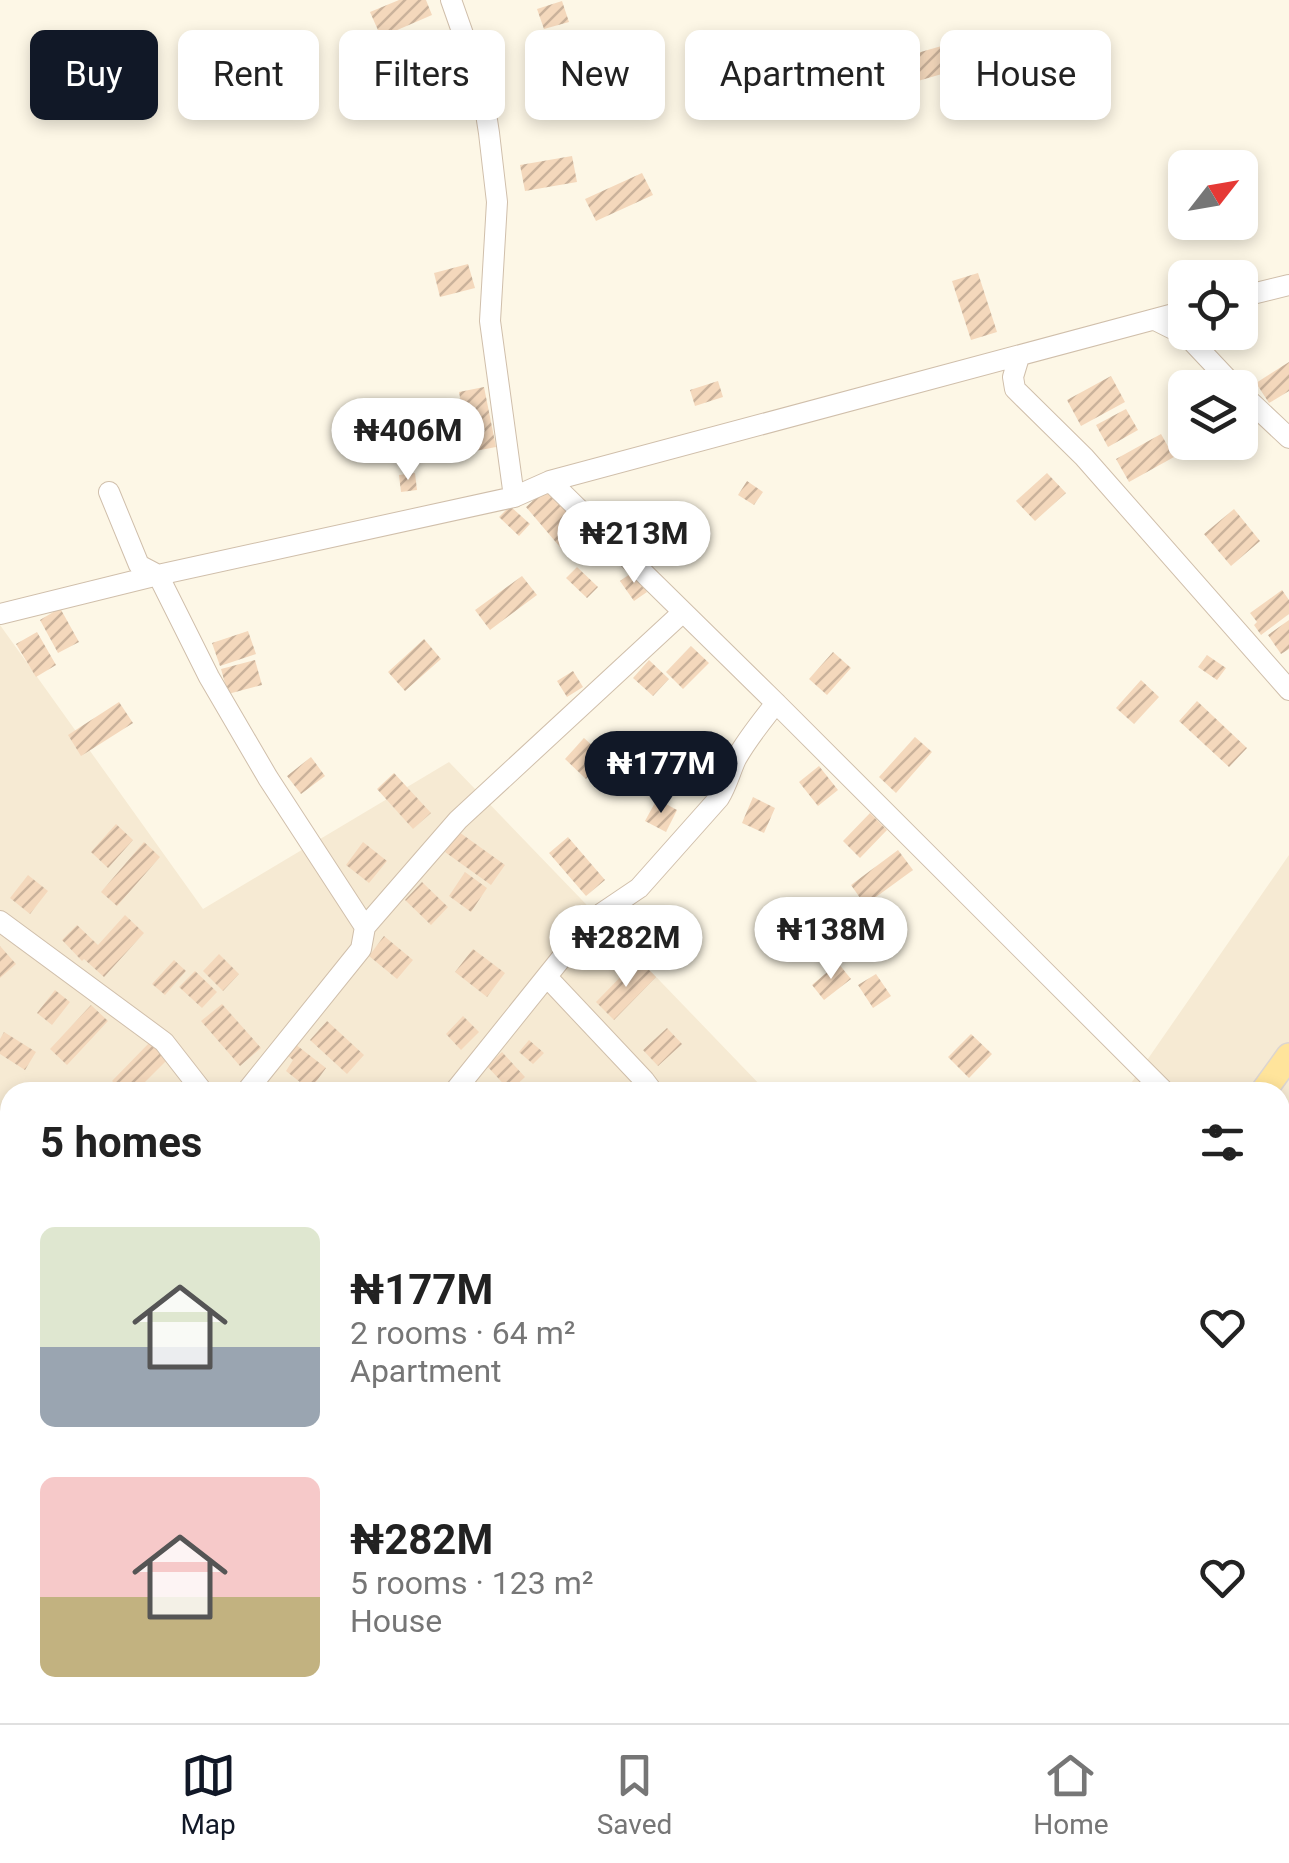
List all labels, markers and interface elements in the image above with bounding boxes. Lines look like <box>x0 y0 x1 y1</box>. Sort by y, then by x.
chip: Buy <box>30 30 158 120</box>
chip: Rent <box>178 30 319 120</box>
chip: Filters <box>339 30 505 120</box>
chip: New <box>525 30 665 120</box>
chip: Apartment <box>685 30 920 120</box>
chip: House <box>940 30 1111 120</box>
north arrow <box>1168 150 1258 240</box>
map controls <box>1168 150 1258 460</box>
button: locate <box>1168 260 1258 350</box>
button: layers <box>1168 370 1258 460</box>
pin: ₦406M <box>338 398 478 483</box>
text: ₦406M <box>353 411 463 449</box>
pin: ₦213M <box>564 501 704 586</box>
text: ₦213M <box>579 514 689 552</box>
pin: ₦177M <box>591 731 731 816</box>
text: ₦177M <box>606 744 716 782</box>
pin: ₦138M <box>761 897 901 982</box>
pin: ₦282M <box>556 905 696 990</box>
text: ₦138M <box>776 910 886 948</box>
text: ₦282M <box>571 918 681 956</box>
icon: filters <box>1195 1115 1250 1170</box>
text: 5 homes <box>40 1118 202 1167</box>
text: ₦177M <box>350 1265 493 1314</box>
icon: home <box>120 1267 240 1387</box>
icon: heart <box>1195 1300 1250 1355</box>
text: 2 rooms · 64 m² <box>350 1314 575 1352</box>
text: Apartment <box>350 1352 502 1390</box>
text: ₦282M <box>350 1515 493 1564</box>
icon: home <box>120 1517 240 1637</box>
icon: heart <box>1195 1550 1250 1605</box>
text: 5 rooms · 123 m² <box>350 1564 593 1602</box>
text: House <box>350 1602 442 1640</box>
tab: Map <box>180 1748 236 1841</box>
tab: Saved <box>597 1748 672 1841</box>
tab: Home <box>1033 1748 1109 1841</box>

